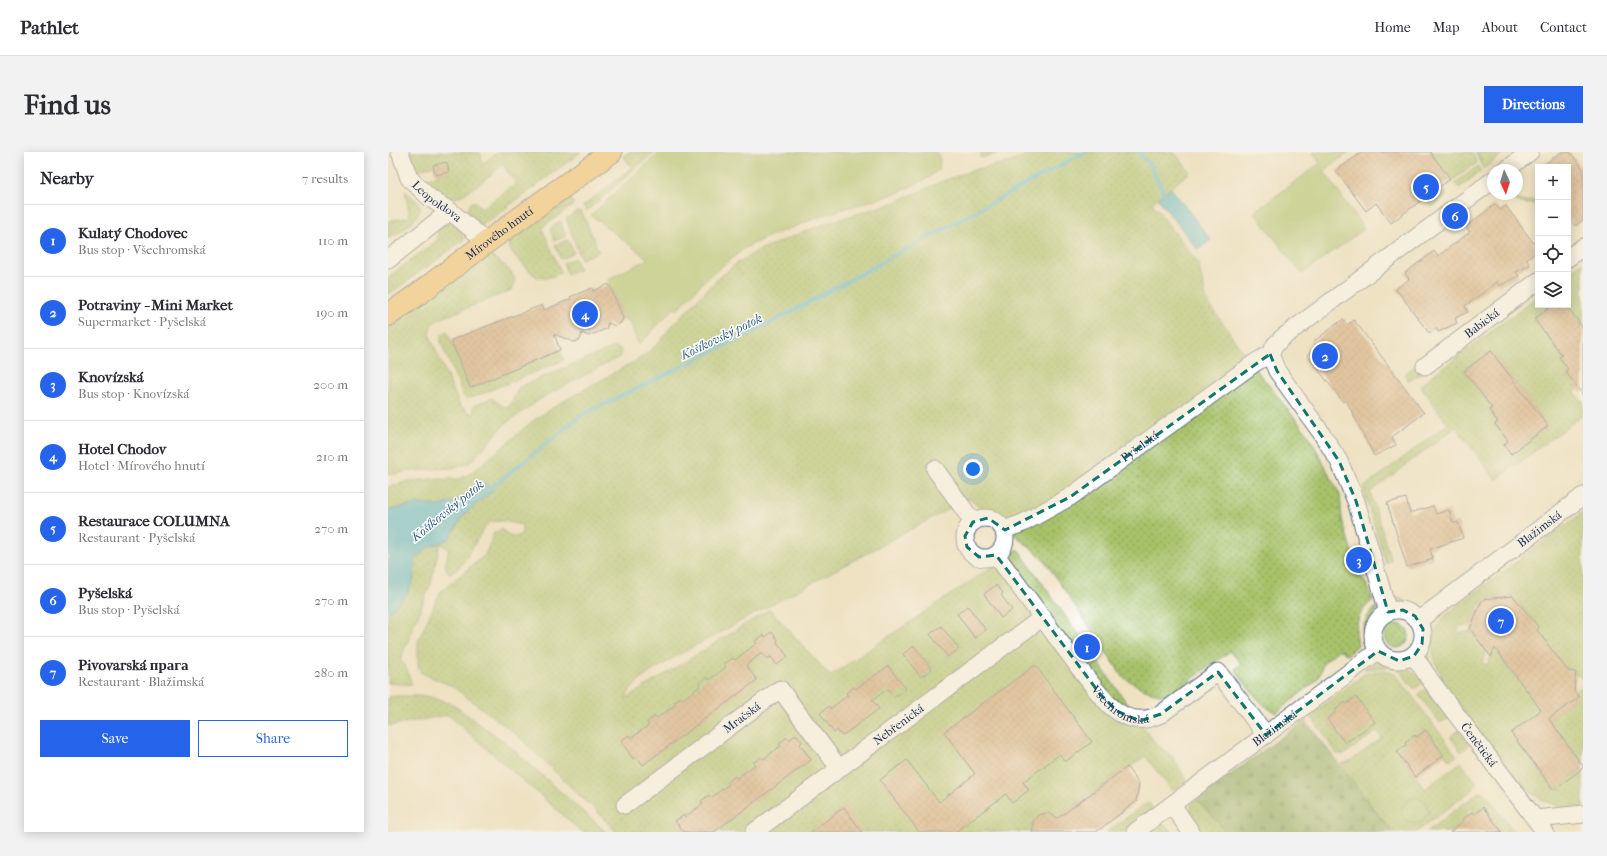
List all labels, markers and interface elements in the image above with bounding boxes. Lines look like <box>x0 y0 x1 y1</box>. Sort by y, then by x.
text: Pathlet <box>20 17 79 39</box>
text: Home <box>1374 19 1411 36</box>
text: Map <box>1433 19 1460 36</box>
text: About <box>1482 19 1518 36</box>
text: Contact <box>1540 19 1587 36</box>
button: Directions <box>1484 86 1583 123</box>
text: Find us <box>24 88 111 121</box>
north arrow <box>1487 164 1523 200</box>
map controls <box>1535 164 1571 308</box>
button: + <box>1535 164 1571 200</box>
text: Nearby <box>40 168 94 188</box>
text: 7 results <box>302 171 348 186</box>
pin: 5 <box>1413 172 1439 202</box>
street label: Leopoldova <box>409 178 465 225</box>
button: − <box>1535 200 1571 236</box>
pin: 6 <box>1442 201 1468 231</box>
street label: Mírového hnutí <box>463 204 536 263</box>
text: Kulatý Chodovec <box>78 224 188 242</box>
text: 1 <box>51 233 55 248</box>
text: 110 m <box>318 233 348 248</box>
button: locate <box>1535 236 1571 272</box>
text: Bus stop · Všechromská <box>78 242 206 257</box>
button: layers <box>1535 272 1571 308</box>
text: Potraviny - Mini Market <box>78 296 233 314</box>
pin: 4 <box>572 299 598 329</box>
text: 2 <box>50 305 56 320</box>
text: 190 m <box>316 305 348 320</box>
street label: Babická <box>1462 305 1502 341</box>
water label: Košíkovský potok <box>677 310 765 363</box>
text: Supermarket · Pyšelská <box>78 314 206 329</box>
pin: 2 <box>1312 341 1338 371</box>
text: Knovízská <box>78 368 144 386</box>
text: 3 <box>50 377 56 392</box>
text: 200 m <box>313 377 348 392</box>
text: Bus stop · Knovízská <box>78 386 190 401</box>
street label: Pyšelská <box>1118 428 1162 465</box>
text: Hotel Chodov <box>78 440 166 458</box>
text: 4 <box>49 449 57 464</box>
text: 210 m <box>316 449 348 464</box>
text: Hotel · Mírového hnutí <box>78 458 205 473</box>
your location <box>963 459 983 479</box>
water label: Košíkovský potok <box>407 476 487 545</box>
street label: Blažimská <box>1515 507 1565 550</box>
text: Restaurace COLUMNA <box>78 512 230 530</box>
text: 5 <box>50 521 56 536</box>
text: 270 m <box>314 521 348 536</box>
text: Restaurant · Pyšelská <box>78 530 195 545</box>
pin: 3 <box>1346 545 1372 575</box>
text: Pyšelská <box>78 584 132 602</box>
text: 6 <box>49 593 57 608</box>
text: 270 m <box>314 593 348 608</box>
text: Bus stop · Pyšelská <box>78 602 180 617</box>
pin: 7 <box>1488 606 1514 636</box>
pin: 1 <box>1074 632 1100 662</box>
text: Pivovarská прага <box>78 656 189 674</box>
text: 7 <box>50 665 56 680</box>
text: 280 m <box>314 665 348 680</box>
text: Restaurant · Blažimská <box>78 674 204 689</box>
street label: Všechromská <box>1088 682 1150 726</box>
street label: Mračská <box>720 699 764 736</box>
street label: Nebřenická <box>870 701 927 748</box>
street label: Blažimská <box>1250 707 1300 749</box>
street label: Čenětická <box>1458 719 1500 770</box>
button: Save <box>40 720 190 757</box>
button: Share <box>198 720 348 757</box>

